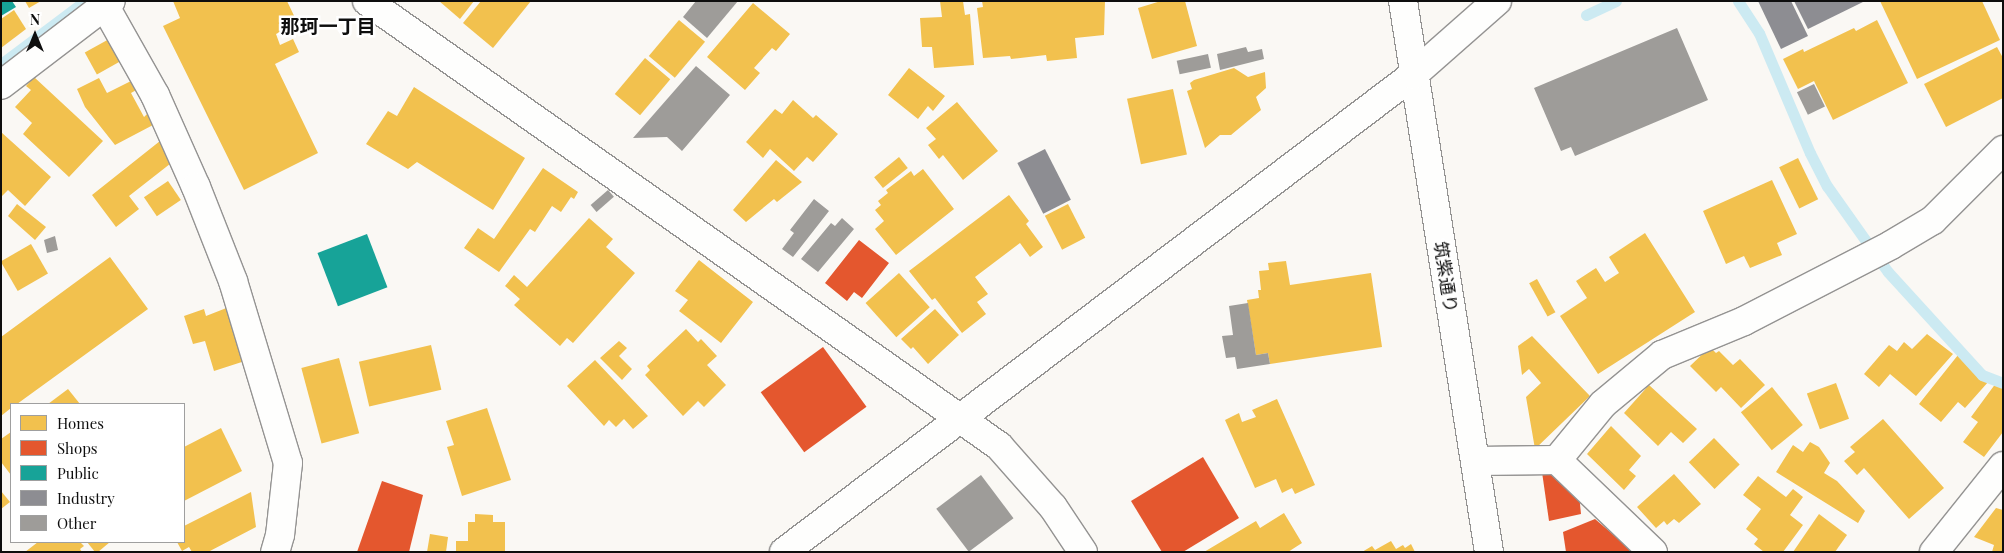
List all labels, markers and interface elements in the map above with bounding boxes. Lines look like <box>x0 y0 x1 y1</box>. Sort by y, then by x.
north arrow <box>10 10 60 60</box>
text: N <box>30 10 40 29</box>
district label: 那珂一丁目 <box>281 15 375 37</box>
street label: 筑紫通り <box>1430 240 1462 314</box>
legend <box>10 403 185 543</box>
text: Homes <box>57 413 104 433</box>
text: Shops <box>57 438 98 458</box>
text: Public <box>57 463 99 483</box>
text: Industry <box>57 488 115 508</box>
text: Other <box>57 513 97 533</box>

